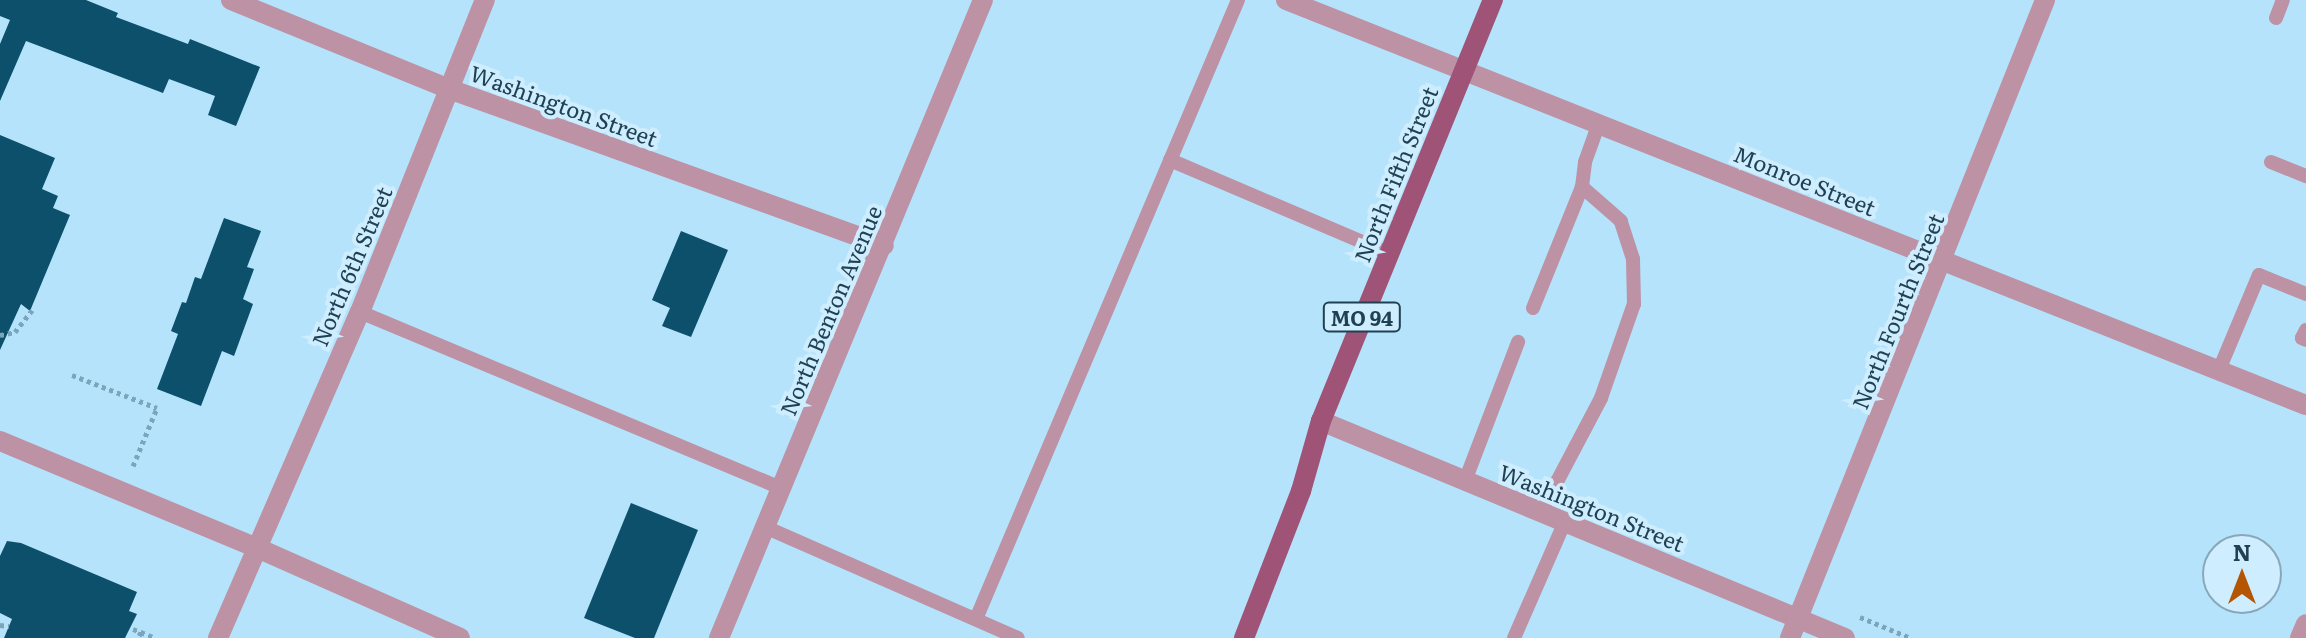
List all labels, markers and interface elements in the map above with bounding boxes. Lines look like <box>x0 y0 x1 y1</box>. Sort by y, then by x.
street label: Washington Street <box>467 59 661 151</box>
street label: North Fifth Street <box>1348 82 1442 266</box>
street label: Monroe Street <box>1730 140 1880 220</box>
street label: North 6th Street <box>305 182 397 350</box>
street label: North Benton Avenue <box>774 201 886 419</box>
street label: North Fourth Street <box>1846 209 1948 413</box>
road number: MO 94 <box>1322 301 1402 333</box>
street label: Washington Street <box>1496 458 1688 556</box>
north arrow <box>2202 534 2282 614</box>
text: N <box>2233 535 2251 568</box>

